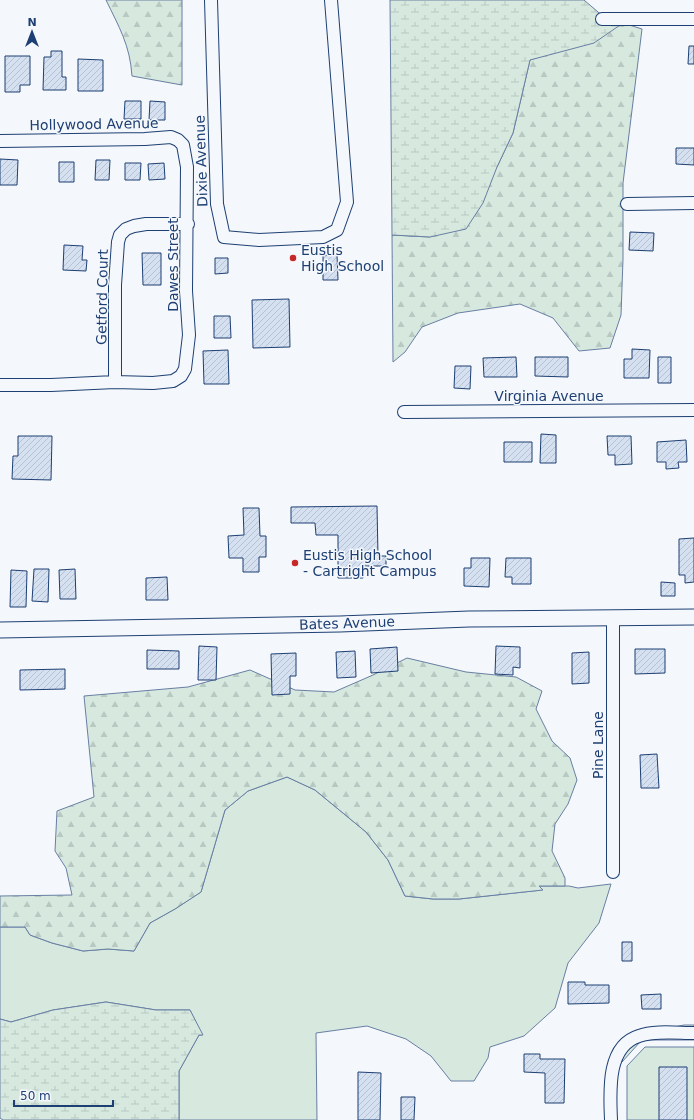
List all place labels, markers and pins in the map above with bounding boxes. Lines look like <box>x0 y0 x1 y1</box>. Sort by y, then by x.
place label: Eustis High School <box>301 242 384 274</box>
marker: Eustis High School <box>288 253 298 263</box>
place label: Eustis High School - Cartright Campus <box>303 547 437 579</box>
marker: Eustis High School - Cartright Campus <box>290 558 300 568</box>

